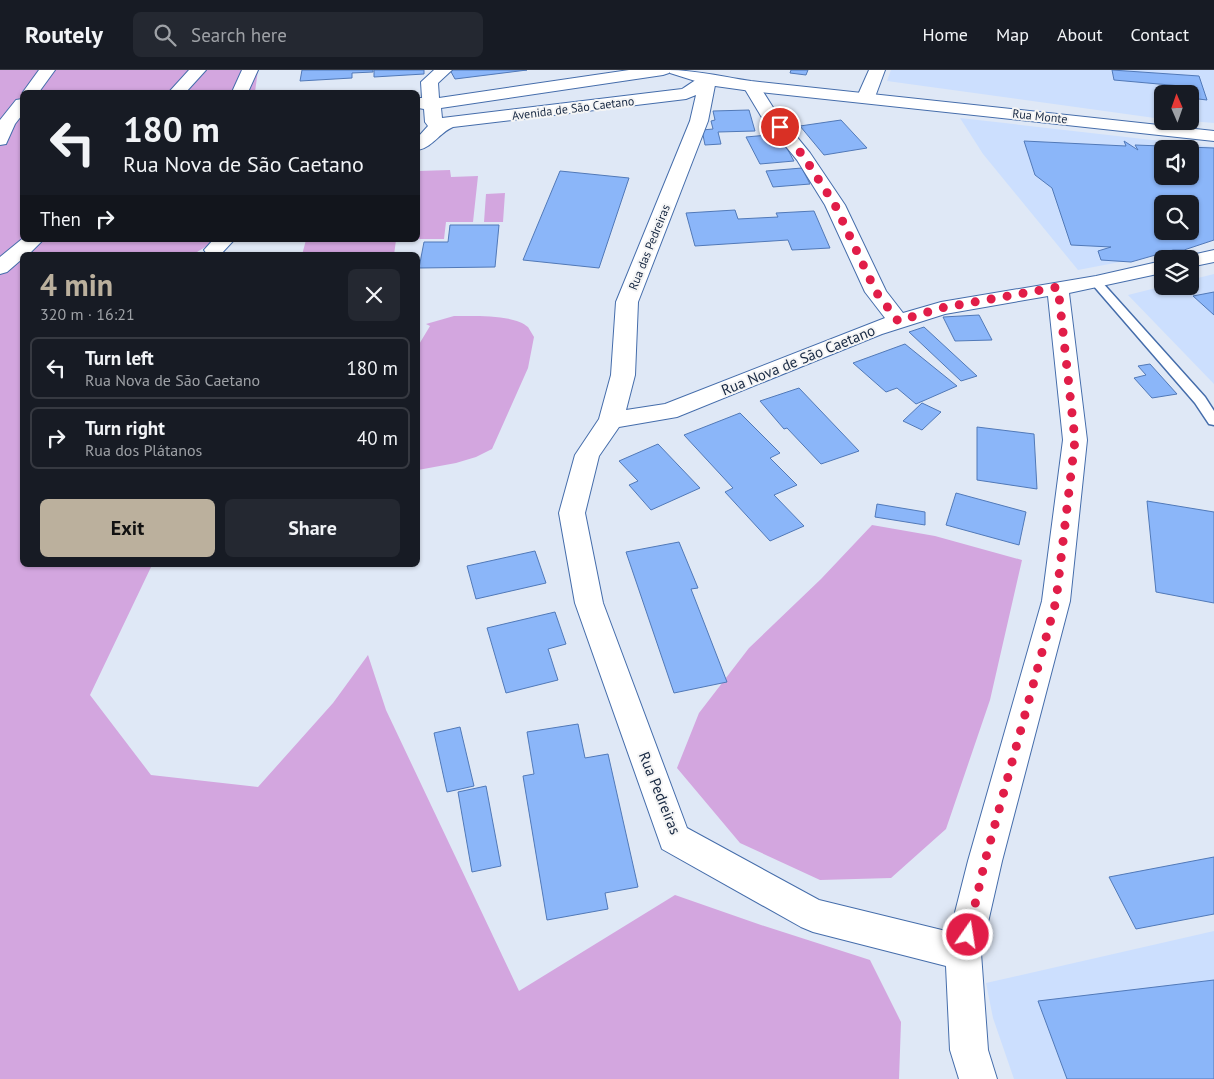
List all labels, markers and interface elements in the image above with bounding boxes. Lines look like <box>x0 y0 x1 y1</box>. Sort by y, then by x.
search box <box>133 12 483 57</box>
text: Routely <box>25 19 103 50</box>
icon: search <box>151 21 179 49</box>
text: Search here <box>191 23 287 47</box>
text: Home <box>922 23 968 46</box>
text: Map <box>996 23 1029 46</box>
text: About <box>1057 23 1103 46</box>
text: Contact <box>1131 23 1189 46</box>
north arrow <box>1154 85 1199 130</box>
map controls <box>1154 85 1199 295</box>
street label: Avenida de São Caetano <box>511 93 635 123</box>
text: 180 m <box>123 106 220 152</box>
pin <box>759 106 801 148</box>
street label: Rua Monte <box>1012 106 1068 126</box>
icon: left <box>40 110 105 175</box>
icon: arrive <box>766 113 794 141</box>
button: sound <box>1154 140 1199 185</box>
text: Rua Nova de São Caetano <box>123 150 364 178</box>
button: search <box>1154 195 1199 240</box>
street label: Rua das Pedreiras <box>625 202 673 292</box>
icon: right <box>91 205 119 233</box>
text: Then <box>40 207 81 231</box>
button: layers <box>1154 250 1199 295</box>
text: 4 min <box>40 265 113 304</box>
button: close <box>348 269 400 321</box>
text: 320 m · 16:21 <box>40 304 135 324</box>
street label: Rua Nova de São Caetano <box>718 320 878 400</box>
text: Turn left <box>85 346 154 370</box>
icon: left <box>42 354 70 382</box>
text: 180 m <box>346 356 398 380</box>
text: Rua Nova de São Caetano <box>85 370 260 390</box>
text: Turn right <box>85 416 165 440</box>
icon: right <box>42 424 70 452</box>
text: 40 m <box>357 426 398 450</box>
text: Rua dos Plátanos <box>85 440 202 460</box>
button: Exit <box>40 499 215 557</box>
button: Share <box>225 499 400 557</box>
street label: Rua Pedreiras <box>635 749 685 837</box>
position arrow <box>941 908 993 960</box>

